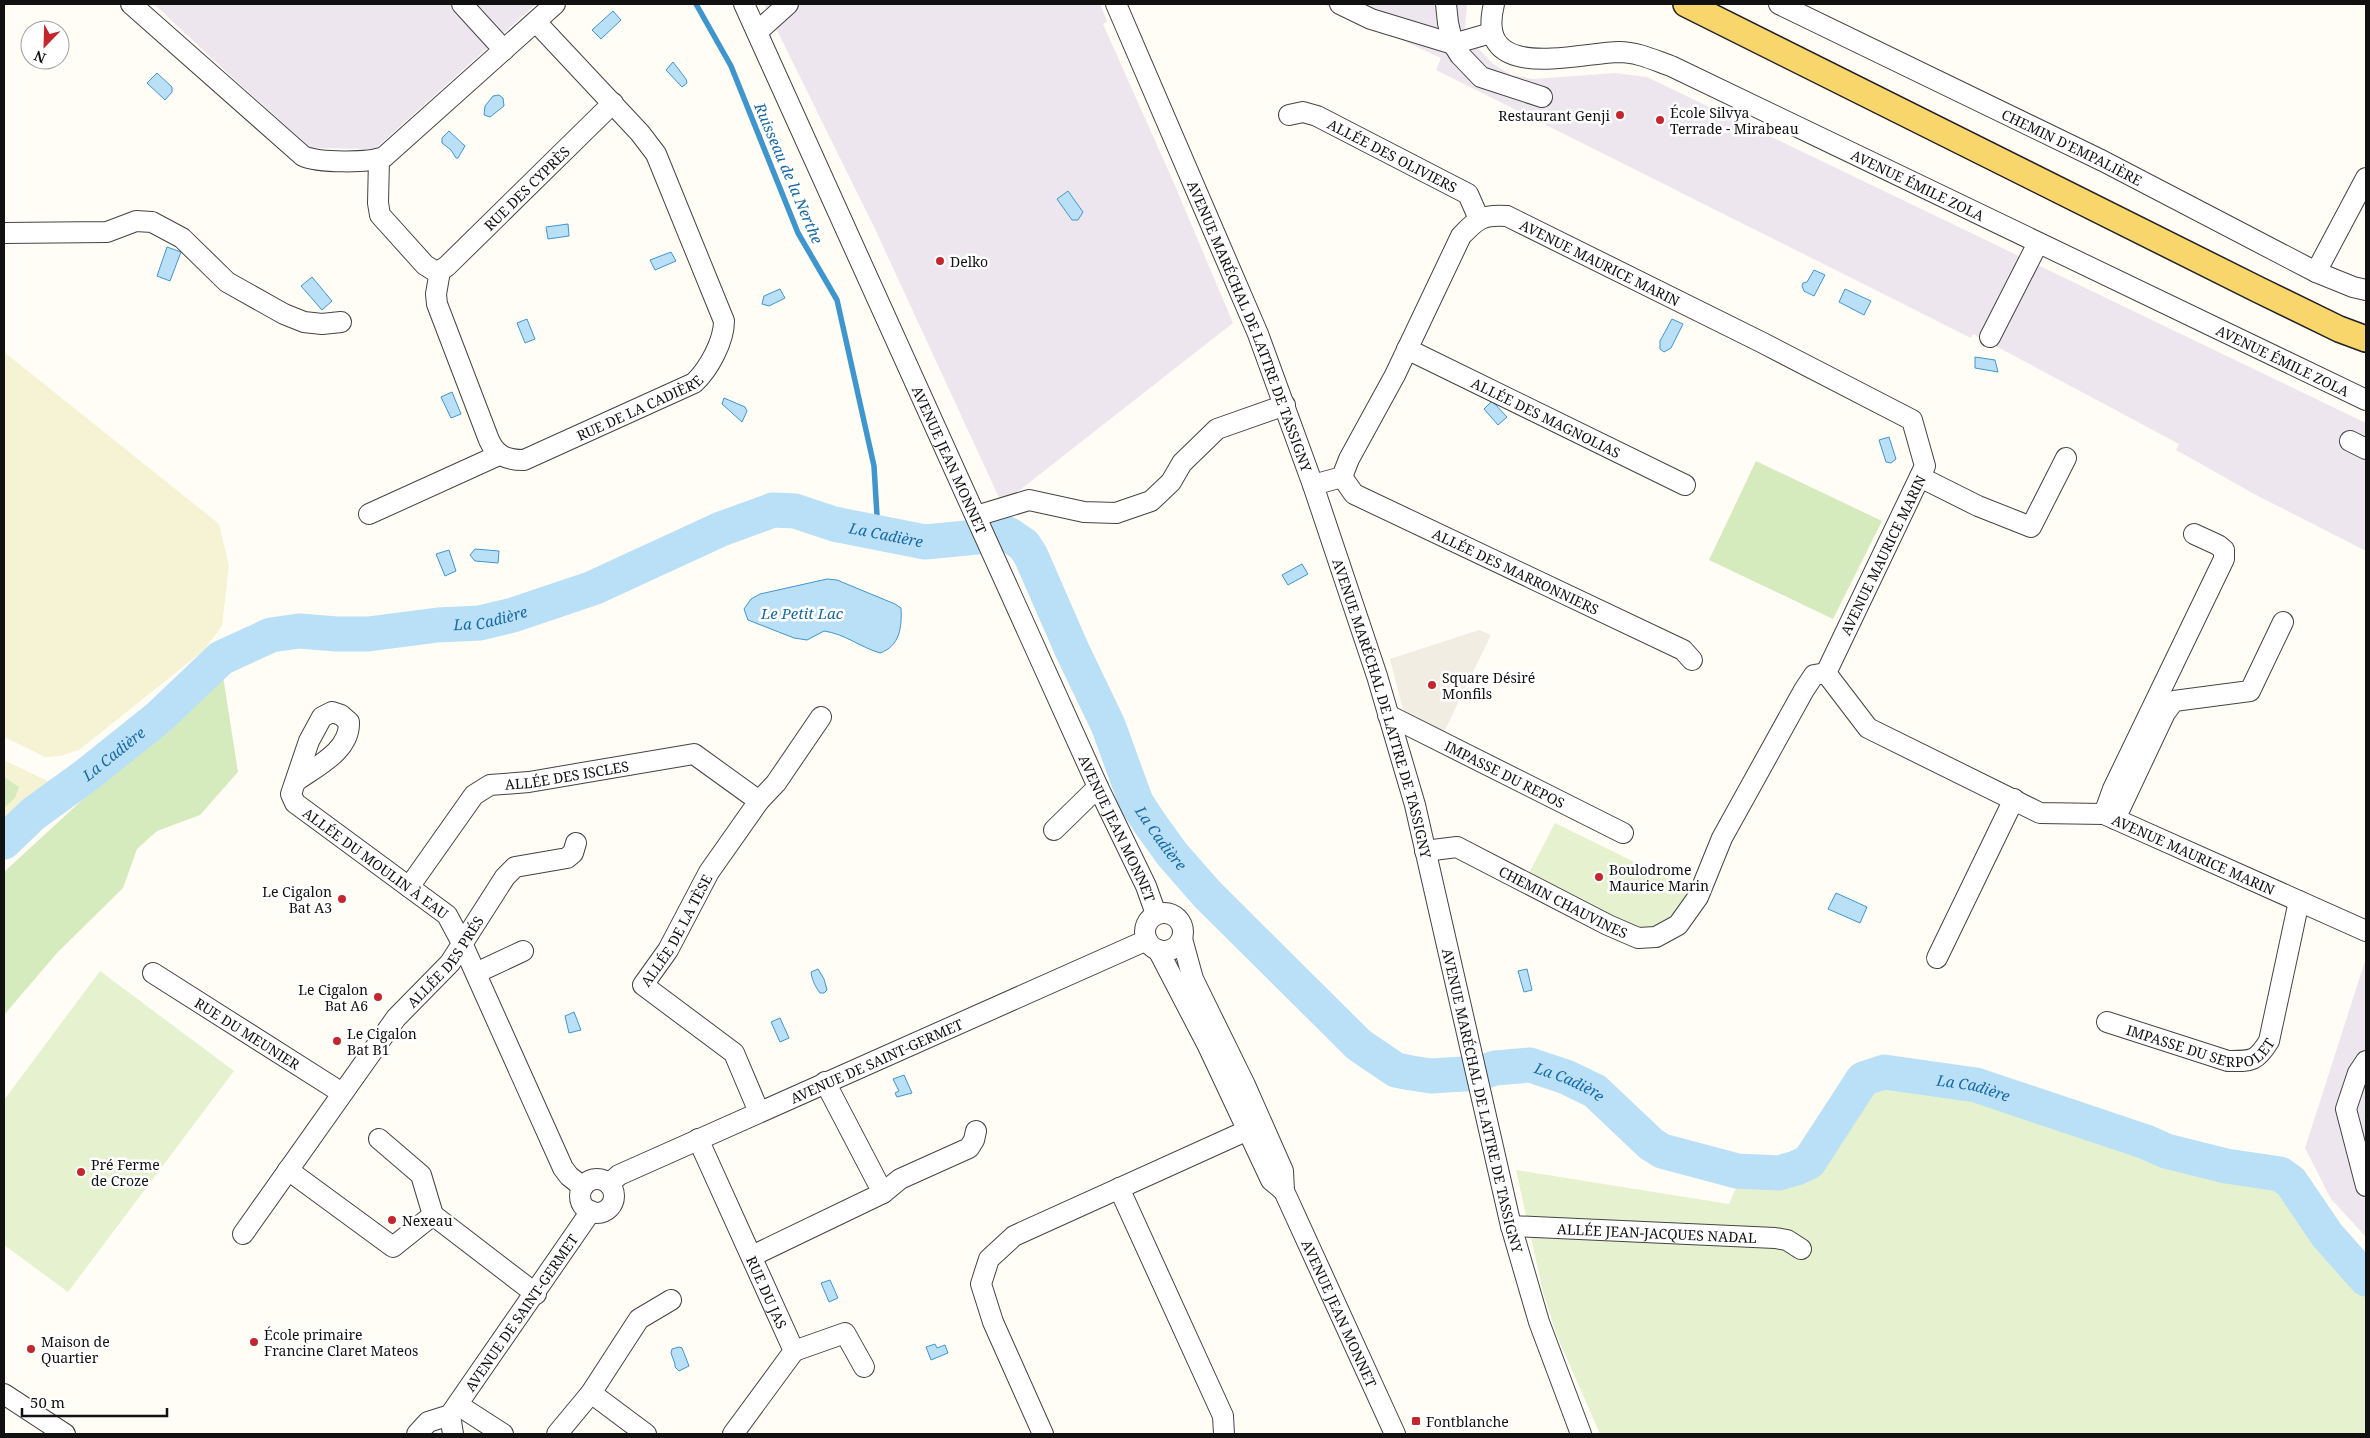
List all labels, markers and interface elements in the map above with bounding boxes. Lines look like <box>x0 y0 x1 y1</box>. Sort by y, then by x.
north arrow <box>20 20 70 70</box>
text: N <box>31 47 49 68</box>
water label: Ruisseau de la Nerthe <box>750 99 828 247</box>
place label: École Silvya Terrade - Mirabeau <box>1670 103 1799 138</box>
street label: CHEMIN D'EMPALIÈRE <box>1999 104 2146 189</box>
place label: Restaurant Genji <box>1498 106 1611 125</box>
marker: Restaurant Genji <box>1614 109 1626 121</box>
street label: ALLÉE DES OLIVIERS <box>1325 114 1461 196</box>
marker: École Silvya Terrade - Mirabeau <box>1654 114 1666 126</box>
street label: RUE DES CYPRÈS <box>480 142 573 234</box>
street label: AVENUE ÉMILE ZOLA <box>1848 145 1988 225</box>
street label: AVENUE MARÉCHAL DE LATTRE DE TASSIGNY <box>1184 178 1317 474</box>
street label: AVENUE MAURICE MARIN <box>1517 215 1684 310</box>
place label: Delko <box>950 252 988 271</box>
marker: Delko <box>934 255 946 267</box>
street label: AVENUE ÉMILE ZOLA <box>2213 320 2353 400</box>
street label: RUE DE LA CADIÈRE <box>573 370 707 445</box>
street label: ALLÉE DES MAGNOLIAS <box>1468 373 1624 462</box>
street label: AVENUE JEAN MONNET <box>908 383 992 537</box>
street label: AVENUE MAURICE MARIN <box>1836 471 1930 638</box>
water label: La Cadière <box>847 517 925 551</box>
street label: ALLÉE DES MARRONNIERS <box>1430 523 1602 618</box>
street label: AVENUE MARÉCHAL DE LATTRE DE TASSIGNY <box>1329 556 1436 860</box>
water label: La Cadière <box>452 601 530 634</box>
water label: Le Petit Lac <box>760 603 844 623</box>
place label: Square Désiré Monfils <box>1442 668 1535 703</box>
marker: Square Désiré Monfils <box>1426 679 1438 691</box>
water label: La Cadière <box>77 722 149 785</box>
street label: IMPASSE DU REPOS <box>1442 736 1568 812</box>
street label: AVENUE JEAN MONNET <box>1075 752 1160 904</box>
street label: ALLÉE DES ISCLES <box>504 756 630 793</box>
water label: La Cadière <box>1131 801 1192 875</box>
street label: ALLÉE DU MOULIN À EAU <box>299 803 452 923</box>
street label: AVENUE MAURICE MARIN <box>2109 809 2278 899</box>
place label: Boulodrome Maurice Marin <box>1609 860 1709 895</box>
street label: CHEMIN CHAUVINES <box>1496 861 1631 942</box>
street label: ALLÉE DE LA TÈSE <box>636 870 716 990</box>
marker: Boulodrome Maurice Marin <box>1593 871 1605 883</box>
place label: Le Cigalon Bat A3 <box>262 882 332 917</box>
marker: Le Cigalon Bat A3 <box>336 893 348 905</box>
street label: ALLÉE DES PRÉS <box>403 912 487 1011</box>
street label: AVENUE MARÉCHAL DE LATTRE DE TASSIGNY <box>1438 946 1528 1255</box>
place label: Le Cigalon Bat A6 <box>298 980 368 1015</box>
marker: Le Cigalon Bat A6 <box>372 991 384 1003</box>
street label: RUE DU MEUNIER <box>191 993 304 1074</box>
street label: AVENUE DE SAINT-GERMET <box>787 1014 966 1107</box>
street label: IMPASSE DU SERPOLET <box>2117 1018 2275 1040</box>
text: IMPASSE DU SERPOLET <box>2124 1019 2278 1071</box>
place label: Le Cigalon Bat B1 <box>347 1024 417 1059</box>
marker: Le Cigalon Bat B1 <box>331 1035 343 1047</box>
water label: La Cadière <box>1531 1057 1610 1106</box>
water label: La Cadière <box>1934 1069 2013 1106</box>
place label: Pré Ferme de Croze <box>91 1155 160 1190</box>
marker: Pré Ferme de Croze <box>75 1166 87 1178</box>
place label: Nexeau <box>402 1211 453 1230</box>
marker: Nexeau <box>386 1214 398 1226</box>
street label: ALLÉE JEAN-JACQUES NADAL <box>1557 1219 1757 1247</box>
street label: AVENUE DE SAINT-GERMET <box>460 1230 582 1395</box>
street label: AVENUE JEAN MONNET <box>1298 1236 1382 1390</box>
street label: RUE DU JAS <box>743 1253 792 1331</box>
place label: École primaire Francine Claret Mateos <box>264 1325 418 1360</box>
place label: Maison de Quartier <box>41 1332 110 1367</box>
marker: École primaire Francine Claret Mateos <box>248 1336 260 1348</box>
marker: Maison de Quartier <box>25 1343 37 1355</box>
scale bar <box>22 1386 168 1418</box>
text: 50 m <box>30 1392 65 1412</box>
place label: Fontblanche <box>1426 1412 1509 1431</box>
marker: Fontblanche <box>1410 1415 1422 1427</box>

